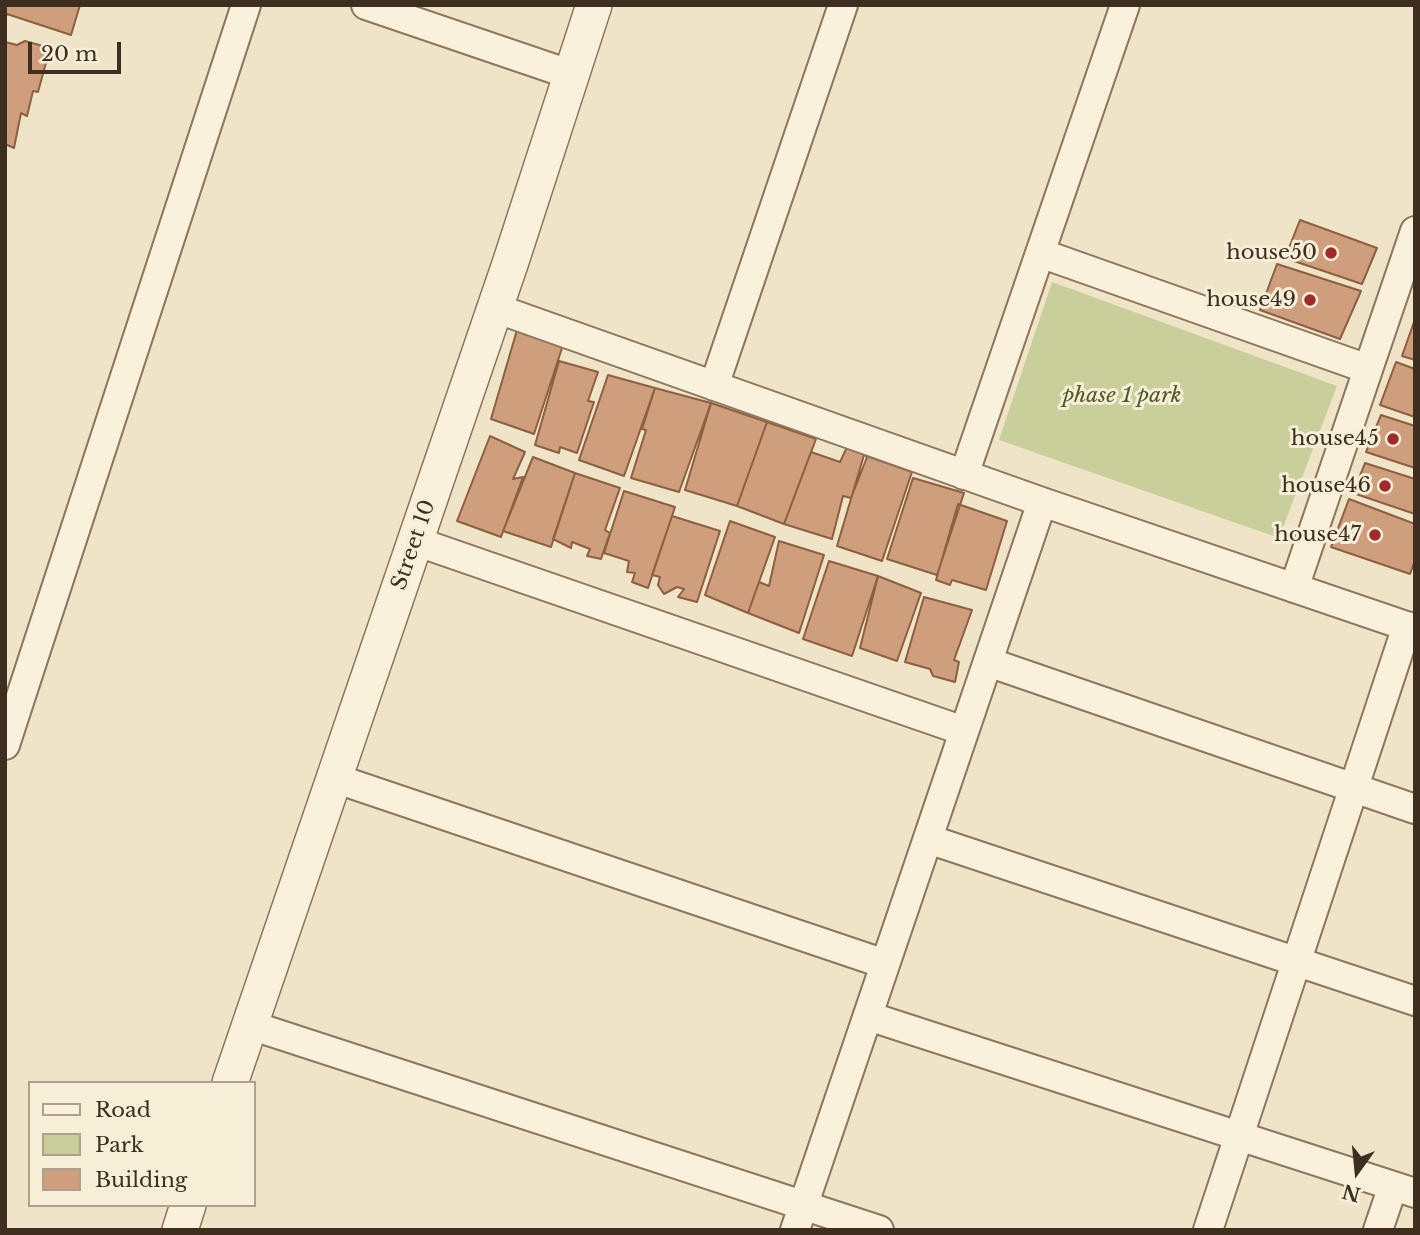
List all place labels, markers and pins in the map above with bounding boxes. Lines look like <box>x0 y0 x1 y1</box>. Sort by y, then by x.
place label: house50 <box>1226 240 1317 266</box>
marker: house50 <box>1323 245 1339 261</box>
place label: house49 <box>1206 287 1296 313</box>
marker: house49 <box>1302 292 1318 308</box>
place label: house45 <box>1291 426 1379 452</box>
marker: house45 <box>1385 431 1401 447</box>
place label: house46 <box>1281 473 1371 499</box>
marker: house46 <box>1377 478 1393 494</box>
place label: house47 <box>1274 522 1361 548</box>
marker: house47 <box>1367 527 1383 543</box>

